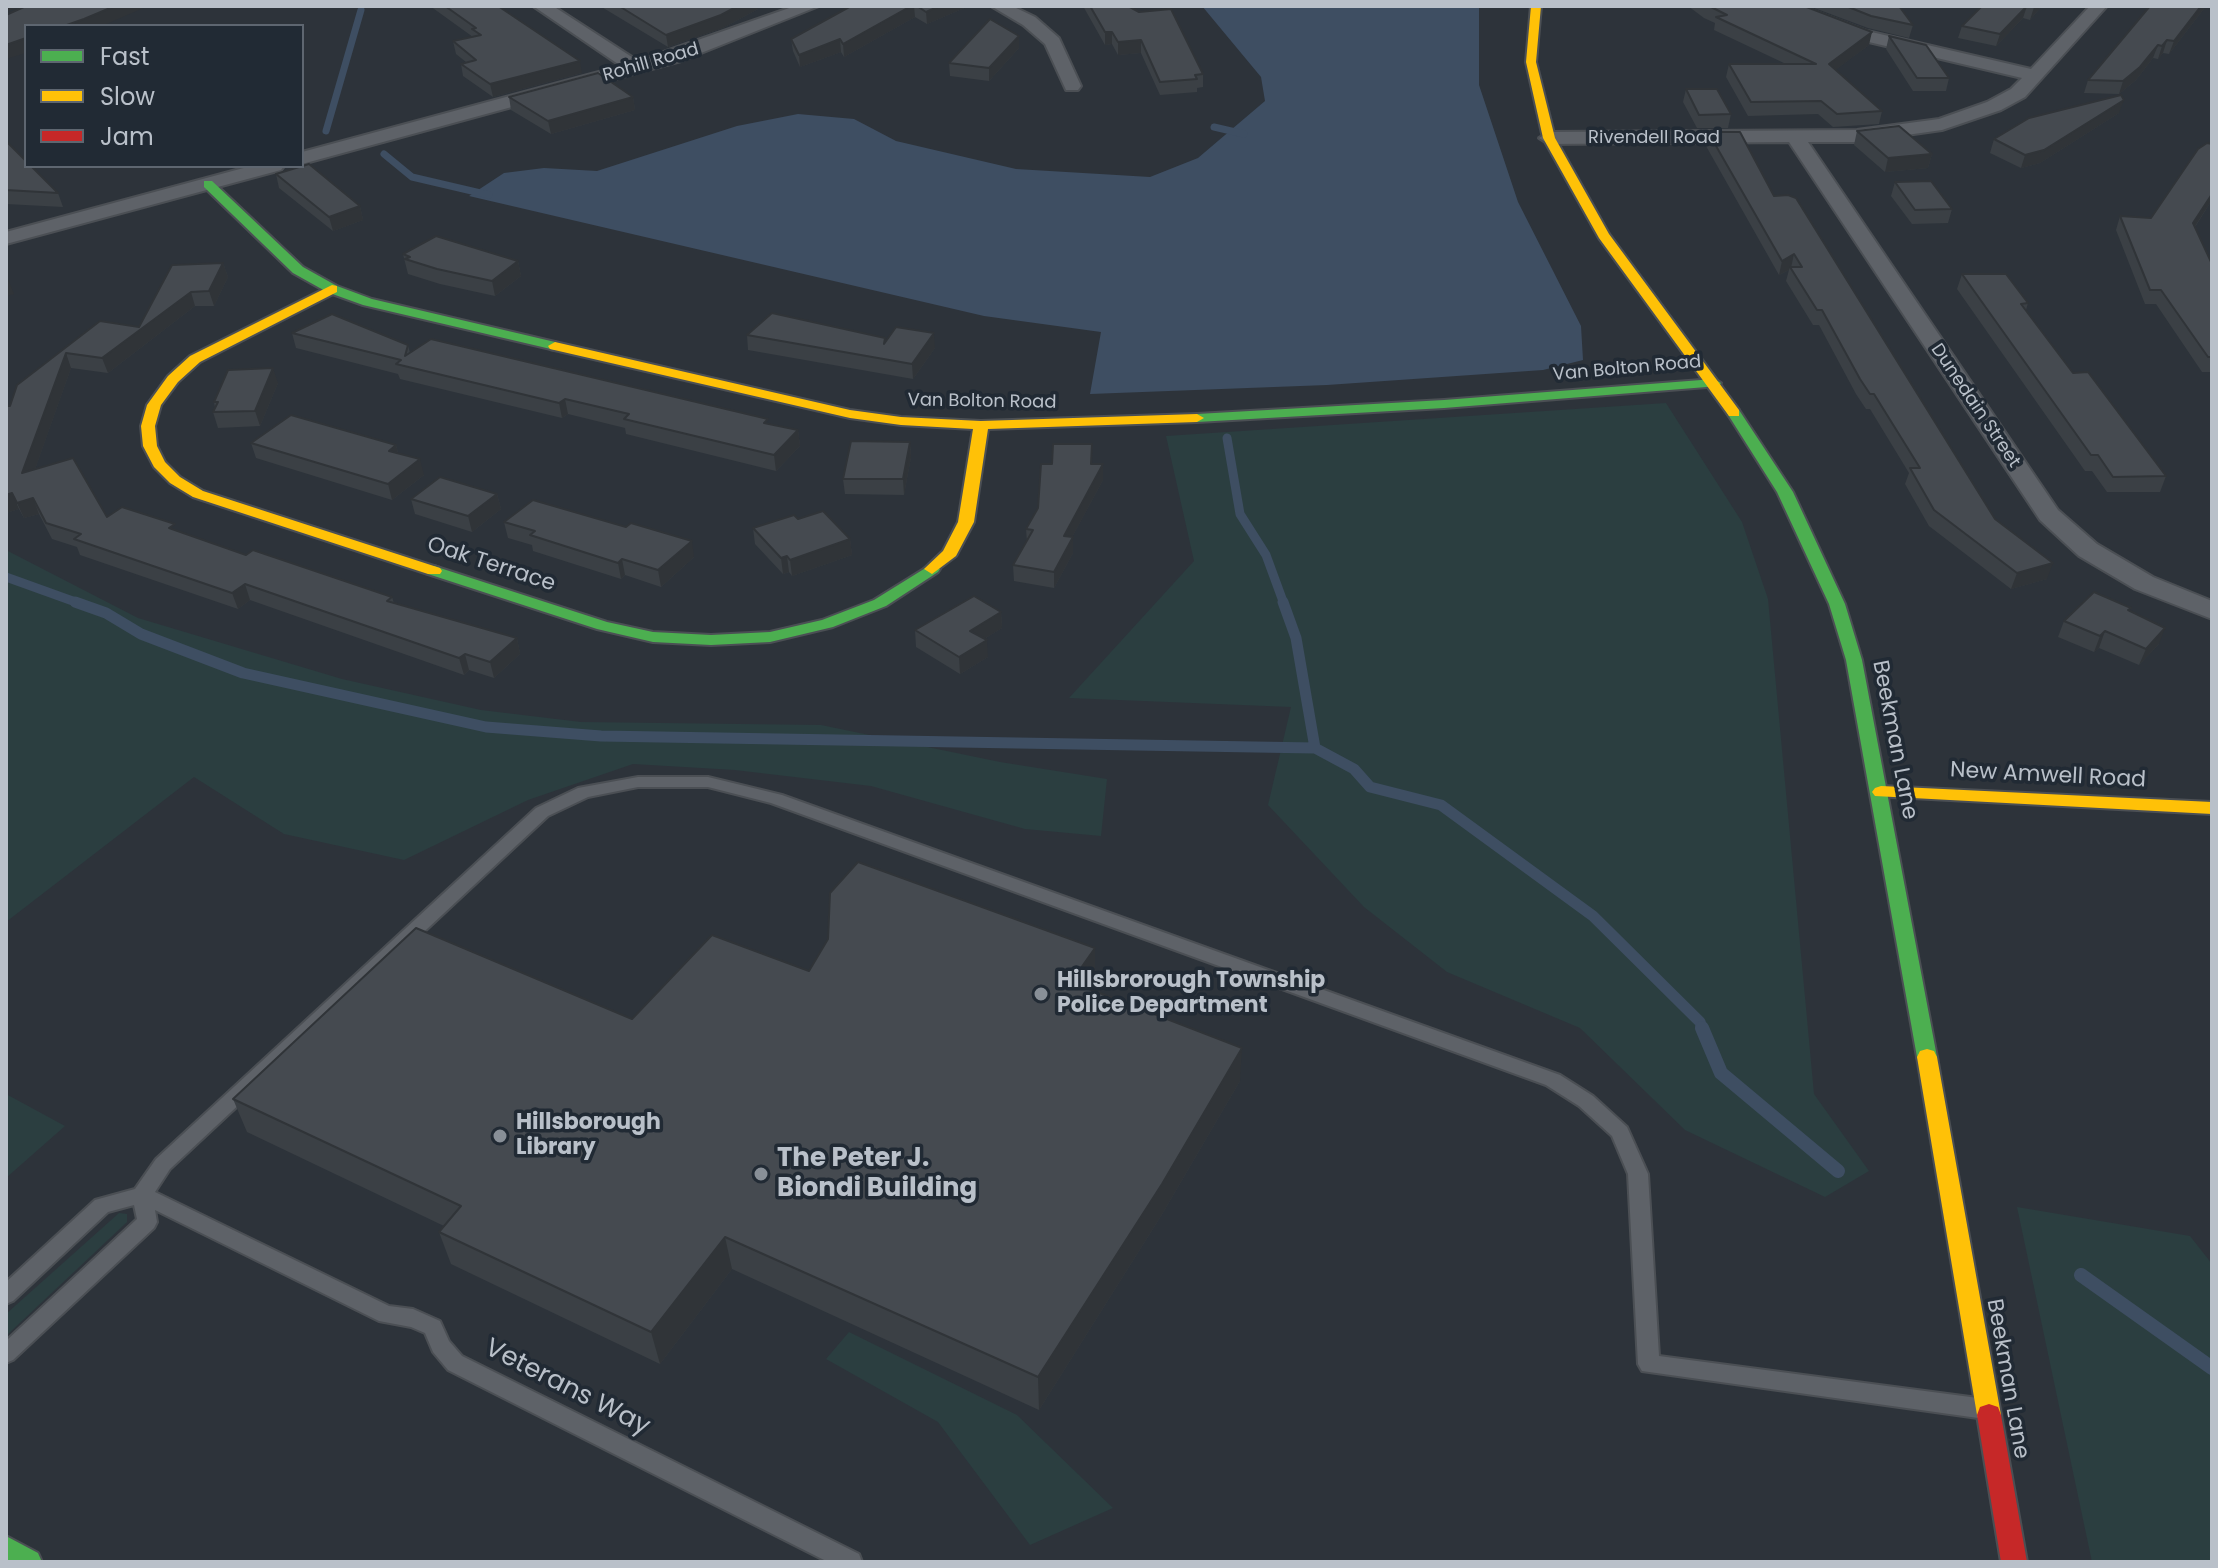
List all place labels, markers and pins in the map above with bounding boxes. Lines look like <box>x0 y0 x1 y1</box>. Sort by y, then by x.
place label: Hillsbrorough Township Police Department <box>1057 968 1325 1020</box>
marker: Hillsbrorough Township Police Department <box>1032 985 1050 1003</box>
place label: Hillsborough Library <box>516 1110 661 1162</box>
marker: Hillsborough Library <box>491 1127 509 1145</box>
place label: The Peter J. Biondi Building <box>777 1143 977 1204</box>
marker: The Peter J. Biondi Building <box>752 1165 770 1183</box>

